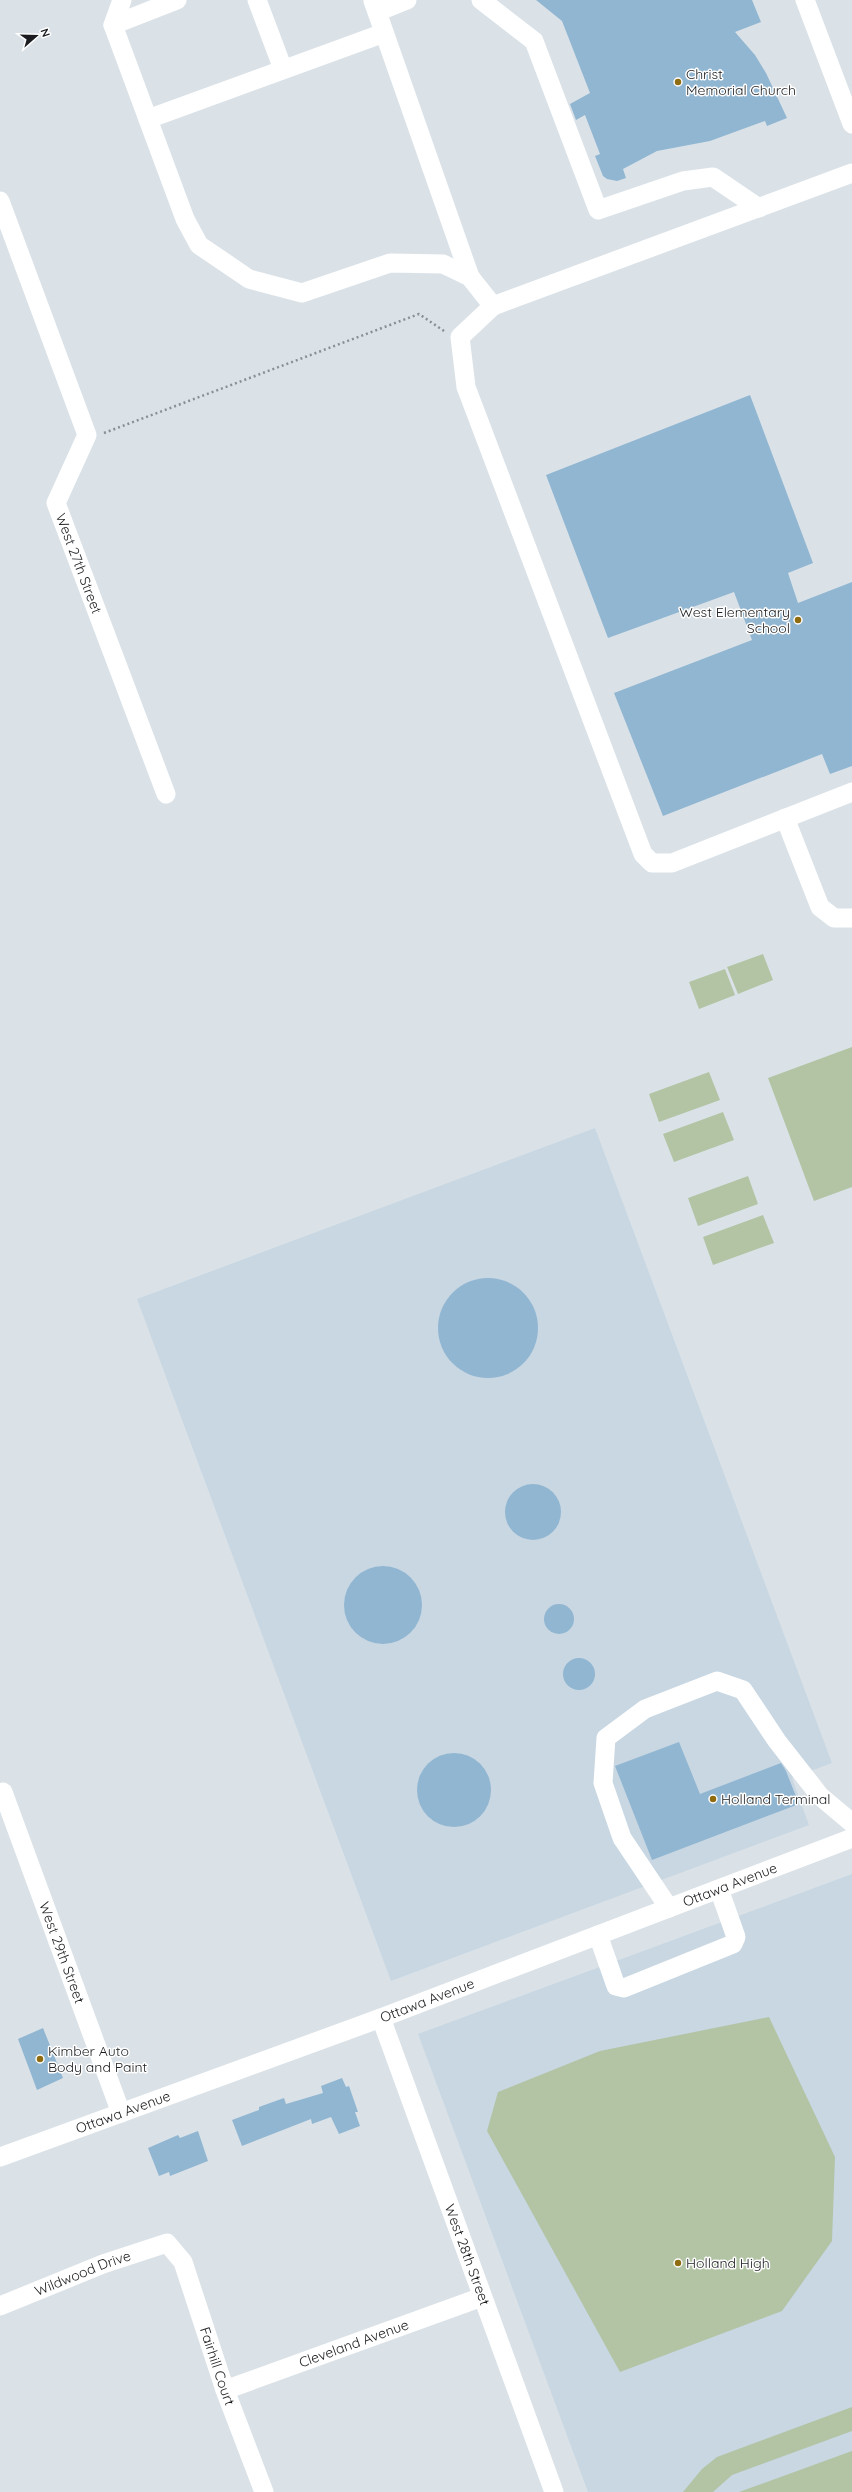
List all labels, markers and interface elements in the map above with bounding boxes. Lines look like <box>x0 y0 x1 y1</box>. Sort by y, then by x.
north arrow <box>16 16 56 56</box>
text: N <box>37 26 53 39</box>
place label: Christ Memorial Church <box>686 65 796 99</box>
marker: Christ Memorial Church <box>673 77 683 87</box>
street label: West 27th Street <box>52 511 106 616</box>
place label: West Elementary School <box>679 603 790 637</box>
marker: West Elementary School <box>793 615 803 625</box>
place label: Holland Terminal <box>721 1790 831 1808</box>
marker: Holland Terminal <box>708 1794 718 1804</box>
street label: Ottawa Avenue <box>680 1858 780 1911</box>
street label: West 29th Street <box>35 1899 89 2006</box>
street label: Ottawa Avenue <box>378 1974 477 2027</box>
place label: Kimber Auto Body and Paint <box>48 2042 148 2076</box>
marker: Kimber Auto Body and Paint <box>35 2054 45 2064</box>
street label: Ottawa Avenue <box>73 2087 173 2138</box>
street label: West 28th Street <box>441 2202 494 2308</box>
street label: Wildwood Drive <box>32 2247 133 2300</box>
place label: Holland High <box>686 2254 770 2272</box>
marker: Holland High <box>673 2258 683 2268</box>
street label: Cleveland Avenue <box>297 2315 411 2371</box>
street label: Fairhill Court <box>196 2325 239 2408</box>

